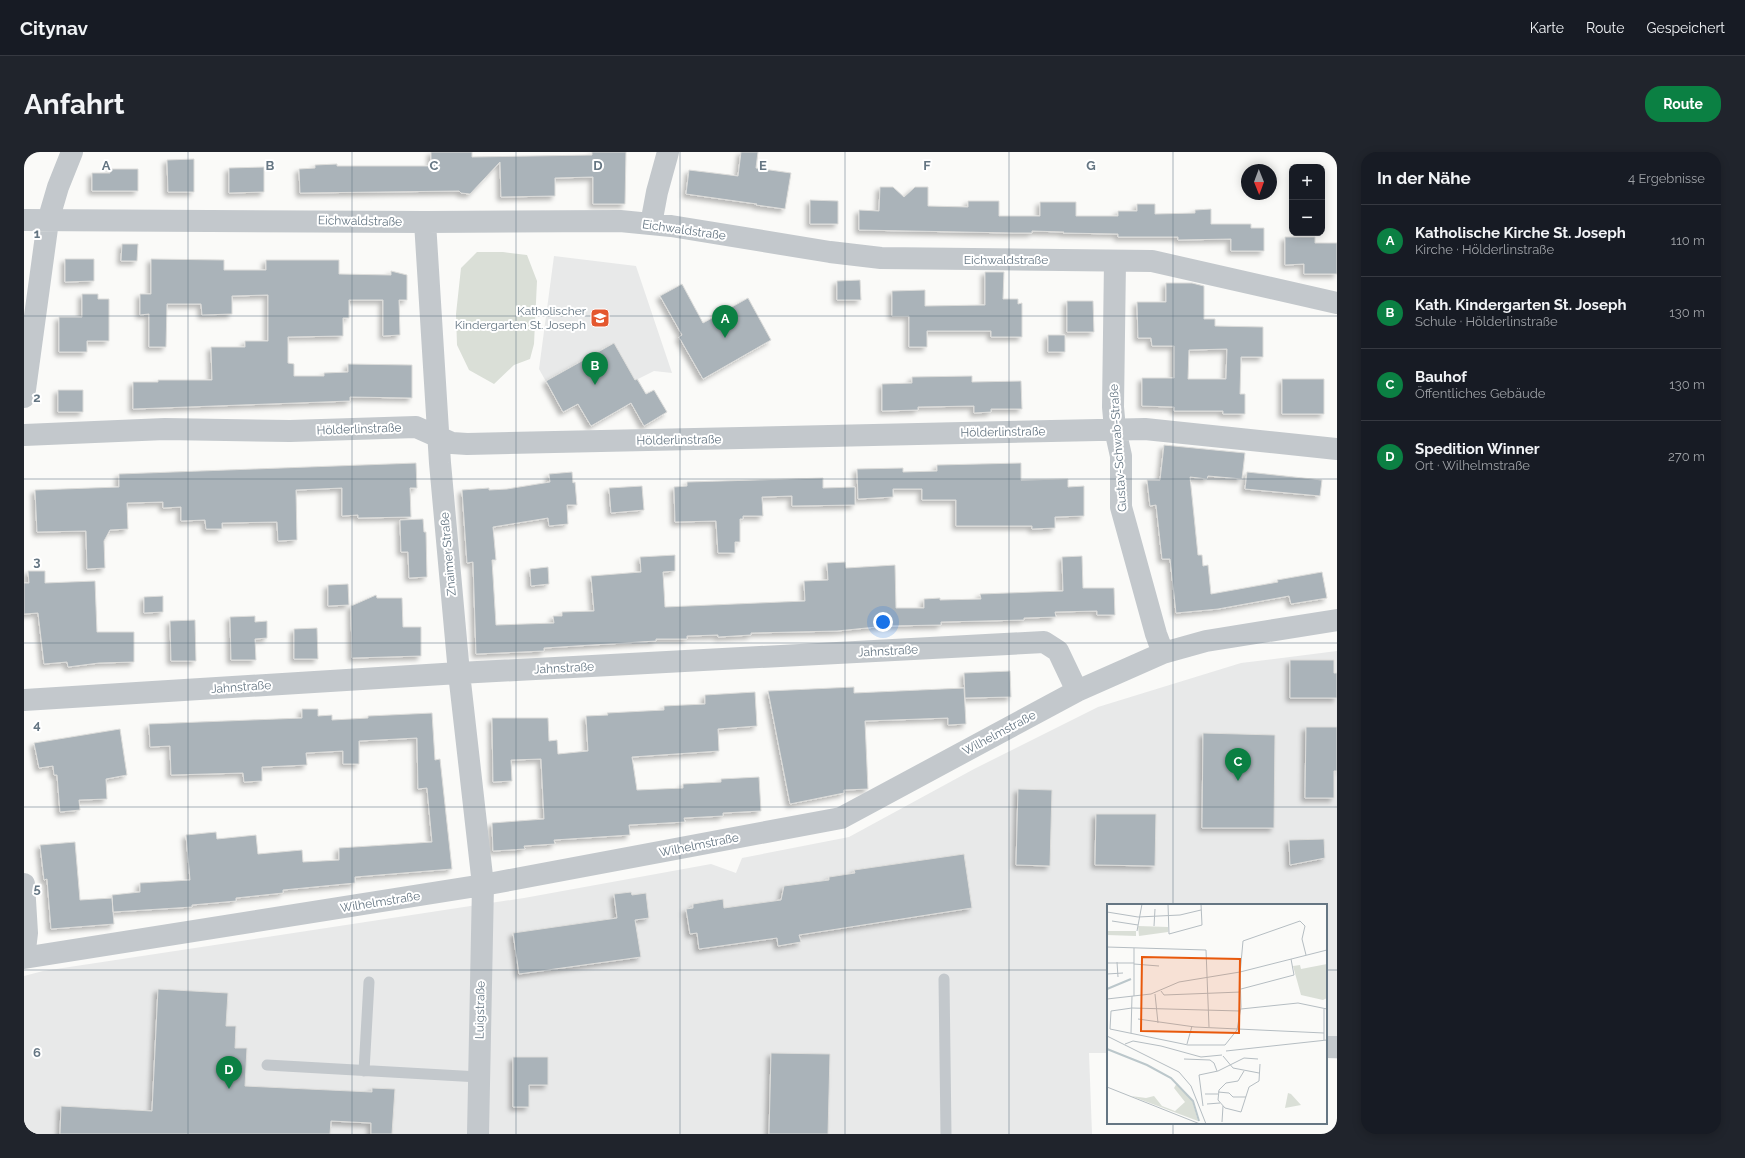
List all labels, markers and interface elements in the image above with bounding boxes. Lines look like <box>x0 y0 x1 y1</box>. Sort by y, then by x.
text: Citynav <box>20 17 88 39</box>
text: Karte <box>1530 20 1564 36</box>
text: Route <box>1586 20 1624 36</box>
text: Gespeichert <box>1646 20 1725 36</box>
button: Route <box>1645 86 1721 122</box>
text: Anfahrt <box>24 88 125 121</box>
text: A <box>102 158 111 173</box>
text: B <box>266 158 275 173</box>
text: C <box>430 158 439 173</box>
text: D <box>593 158 603 173</box>
text: E <box>759 158 767 173</box>
text: F <box>923 158 931 173</box>
text: G <box>1086 158 1096 173</box>
north arrow <box>1241 164 1277 200</box>
map controls <box>1289 164 1325 236</box>
button: + <box>1289 164 1325 200</box>
text: In der Nähe <box>1377 168 1471 188</box>
text: 4 Ergebnisse <box>1628 171 1705 186</box>
button: − <box>1289 200 1325 236</box>
street label: Eichwaldstraße <box>318 213 402 229</box>
street label: Eichwaldstraße <box>641 217 727 243</box>
text: Katholische Kirche St. Joseph <box>1415 224 1626 242</box>
text: 1 <box>34 226 41 241</box>
text: A <box>1386 233 1394 248</box>
text: 110 m <box>1671 233 1705 248</box>
text: Kirche · Hölderlinstraße <box>1415 242 1554 257</box>
street label: Eichwaldstraße <box>964 253 1048 267</box>
text: Kath. Kindergarten St. Joseph <box>1415 296 1626 314</box>
place label: Katholischer Kindergarten St. Joseph <box>455 304 587 332</box>
pin: A <box>712 305 738 338</box>
text: B <box>1386 305 1394 320</box>
text: 130 m <box>1669 305 1705 320</box>
school or university icon: Katholischer Kindergarten St. Joseph <box>589 307 611 329</box>
text: Schule · Hölderlinstraße <box>1415 314 1558 329</box>
pin: B <box>582 352 608 385</box>
text: Bauhof <box>1415 368 1467 386</box>
text: C <box>1386 377 1394 392</box>
text: 130 m <box>1669 377 1705 392</box>
street label: Gustav-Schwab-Straße <box>1107 384 1129 512</box>
text: Öffentliches Gebäude <box>1415 386 1545 401</box>
text: 2 <box>33 390 41 405</box>
street label: Hölderlinstraße <box>316 421 402 437</box>
street label: Hölderlinstraße <box>960 424 1046 440</box>
street label: Hölderlinstraße <box>636 432 722 448</box>
text: Spedition Winner <box>1415 440 1539 458</box>
text: D <box>1385 449 1395 464</box>
text: 270 m <box>1668 449 1705 464</box>
text: Ort · Wilhelmstraße <box>1415 458 1530 473</box>
street label: Znaimer Straße <box>437 511 459 597</box>
text: 3 <box>33 554 41 569</box>
your location <box>873 612 893 632</box>
street label: Jahnstraße <box>857 642 919 660</box>
street label: Jahnstraße <box>533 659 595 677</box>
street label: Jahnstraße <box>210 678 272 696</box>
street label: Wilhelmstraße <box>960 708 1038 758</box>
text: 4 <box>33 717 41 732</box>
pin: C <box>1225 748 1251 781</box>
street label: Wilhelmstraße <box>658 830 740 860</box>
text: 5 <box>33 881 41 896</box>
street label: Wilhelmstraße <box>339 889 421 915</box>
inset map <box>1107 904 1327 1124</box>
street label: Luigstraße <box>472 981 488 1039</box>
text: 6 <box>33 1045 41 1060</box>
pin: D <box>216 1056 242 1089</box>

